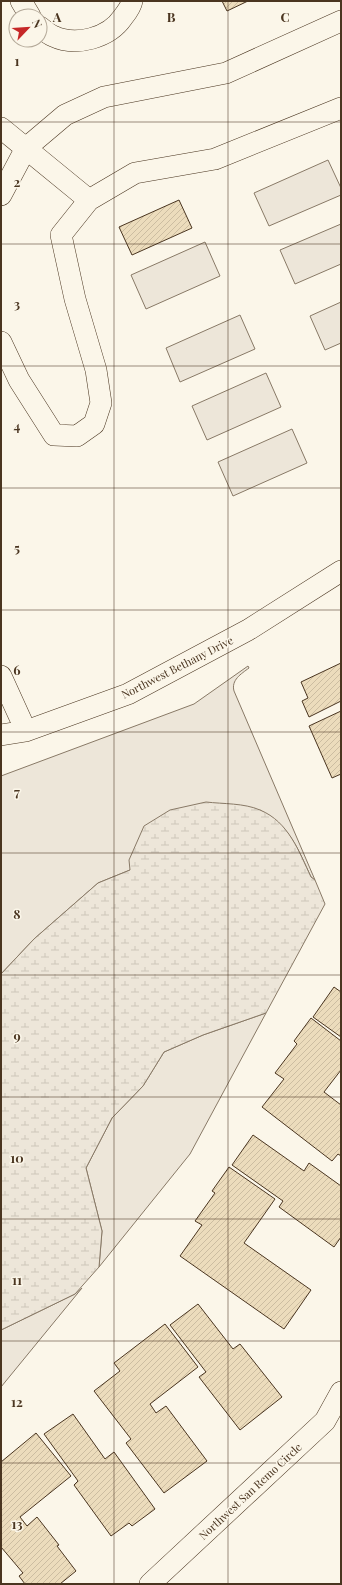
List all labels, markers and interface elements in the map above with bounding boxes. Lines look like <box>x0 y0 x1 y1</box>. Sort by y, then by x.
north arrow <box>8 8 48 48</box>
text: A <box>52 8 62 25</box>
text: B <box>167 8 176 25</box>
text: C <box>280 8 290 25</box>
text: N <box>29 17 46 30</box>
text: 1 <box>15 52 20 69</box>
text: 2 <box>14 173 21 190</box>
text: 3 <box>14 295 20 312</box>
text: 4 <box>14 417 21 434</box>
text: 5 <box>14 539 20 556</box>
street label: Northwest Bethany Drive <box>118 632 236 702</box>
text: 6 <box>13 661 21 678</box>
text: 7 <box>14 783 20 800</box>
text: 8 <box>13 905 21 922</box>
text: 9 <box>13 1027 21 1044</box>
text: 10 <box>10 1149 24 1166</box>
text: 11 <box>12 1271 22 1288</box>
text: 12 <box>11 1393 23 1410</box>
street label: Northwest San Remo Circle <box>195 1439 305 1543</box>
text: 13 <box>11 1515 23 1532</box>

